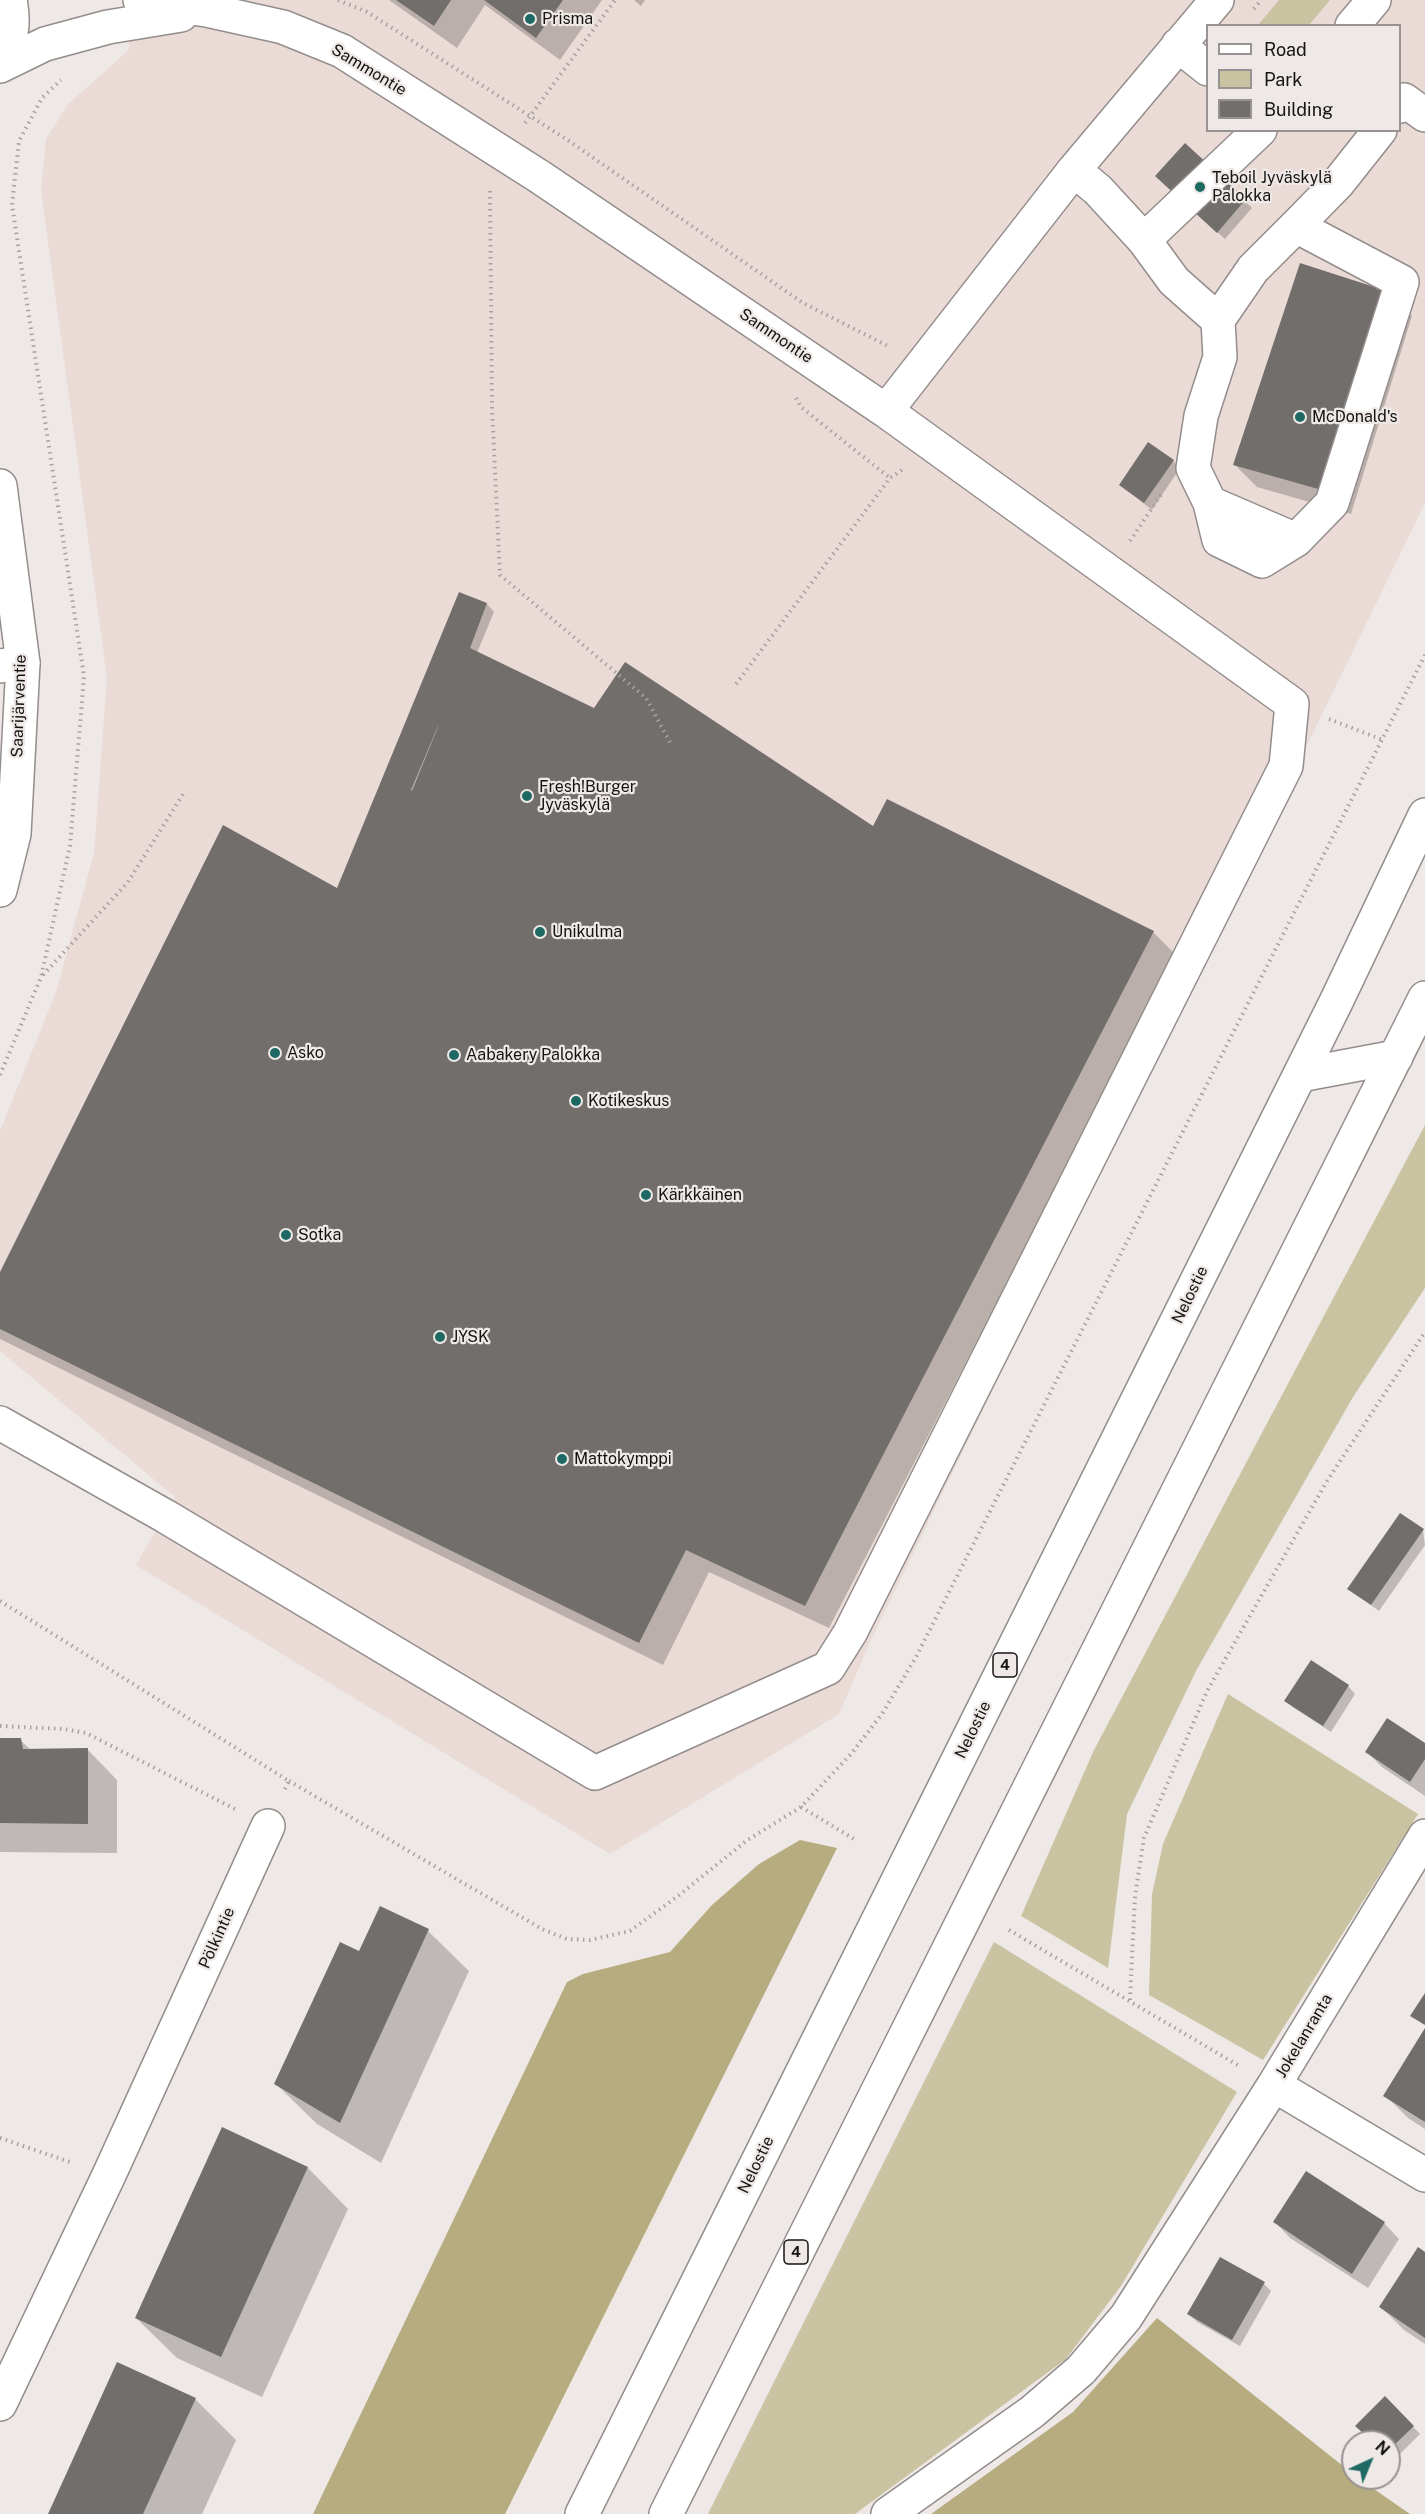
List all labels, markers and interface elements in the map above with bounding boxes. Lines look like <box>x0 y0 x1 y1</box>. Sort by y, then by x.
place label: Prisma <box>542 9 593 29</box>
marker: Prisma <box>523 12 537 26</box>
legend <box>1206 24 1401 132</box>
text: Road <box>1264 39 1307 60</box>
street label: Sammontie <box>328 40 410 100</box>
text: Park <box>1264 69 1302 90</box>
text: Building <box>1264 99 1333 120</box>
place label: Teboil Jyväskylä Palokka <box>1212 168 1332 206</box>
marker: Teboil Jyväskylä Palokka <box>1193 180 1207 194</box>
street label: Sammontie <box>736 304 816 368</box>
place label: McDonald's <box>1312 407 1398 427</box>
marker: McDonald's <box>1293 410 1307 424</box>
street label: Saarijärventie <box>8 654 30 758</box>
place label: Fresh!Burger Jyväskylä <box>539 777 636 815</box>
marker: Fresh!Burger Jyväskylä <box>520 789 534 803</box>
place label: Unikulma <box>552 922 622 942</box>
marker: Unikulma <box>533 925 547 939</box>
place label: Asko <box>287 1043 324 1063</box>
place label: Aabakery Palokka <box>466 1045 600 1065</box>
marker: Asko <box>268 1046 282 1060</box>
marker: Aabakery Palokka <box>447 1048 461 1062</box>
place label: Kotikeskus <box>588 1091 669 1111</box>
marker: Kotikeskus <box>569 1094 583 1108</box>
place label: Kärkkäinen <box>658 1185 742 1205</box>
marker: Kärkkäinen <box>639 1188 653 1202</box>
place label: Sotka <box>298 1225 341 1245</box>
marker: Sotka <box>279 1228 293 1242</box>
street label: Nelostie <box>1168 1263 1212 1327</box>
place label: JYSK <box>452 1327 489 1347</box>
marker: JYSK <box>433 1330 447 1344</box>
place label: Mattokymppi <box>574 1449 672 1469</box>
marker: Mattokymppi <box>555 1452 569 1466</box>
road number: 4 <box>993 1653 1017 1677</box>
street label: Nelostie <box>951 1698 995 1762</box>
street label: Pölkintie <box>195 1904 239 1972</box>
street label: Jokelanranta <box>1271 1991 1337 2081</box>
street label: Nelostie <box>734 2133 778 2197</box>
road number: 4 <box>784 2240 808 2264</box>
north arrow <box>1341 2430 1401 2490</box>
text: N <box>1371 2437 1394 2459</box>

